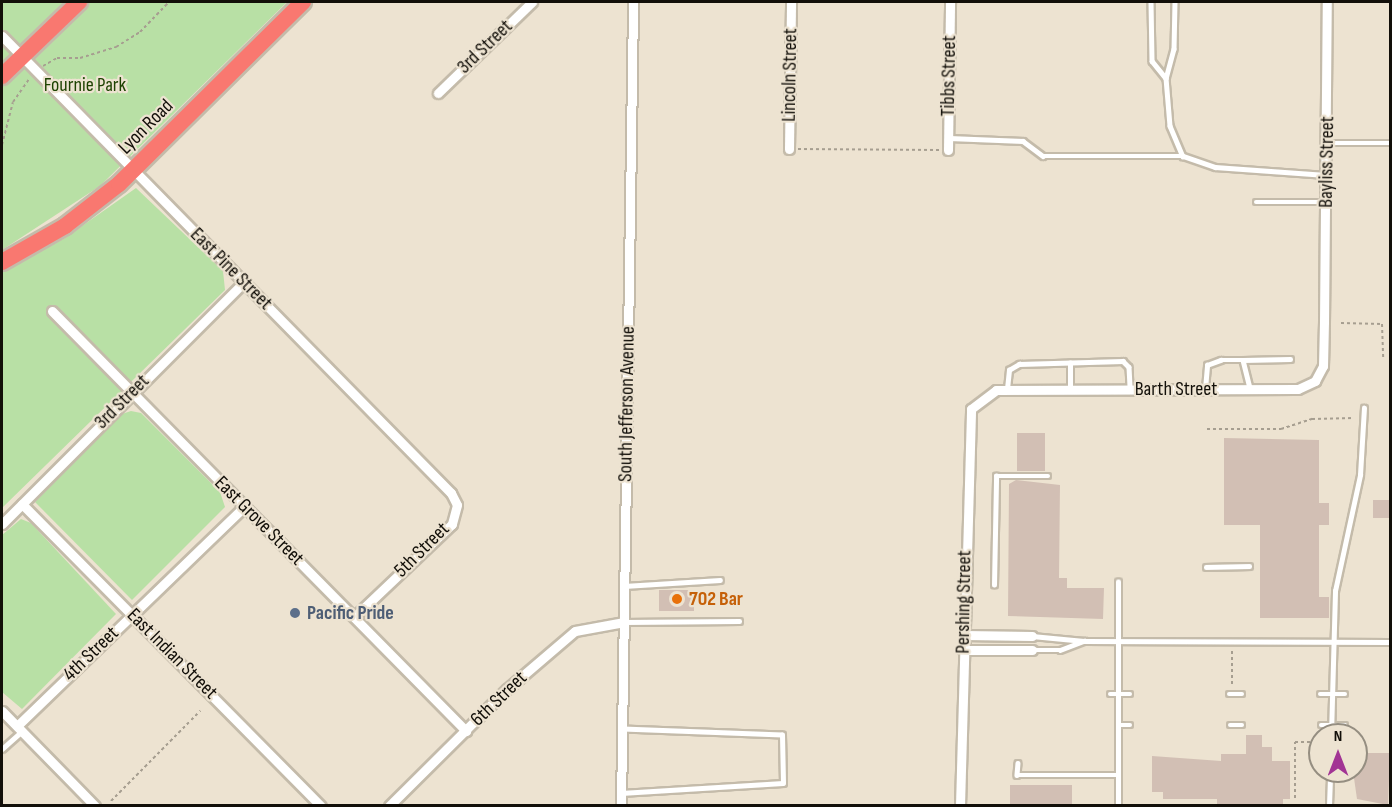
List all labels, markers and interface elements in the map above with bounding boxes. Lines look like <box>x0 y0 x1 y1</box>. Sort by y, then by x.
street label: 3rd Street <box>452 15 518 79</box>
street label: Lincoln Street <box>777 28 803 122</box>
street label: Tibbs Street <box>936 35 962 117</box>
park label: Fournie Park <box>44 73 126 97</box>
street label: Lyon Road <box>114 95 178 159</box>
street label: Bayliss Street <box>1314 116 1340 208</box>
street label: East Pine Street <box>185 223 277 315</box>
street label: South Jefferson Avenue <box>614 326 640 482</box>
street label: 3rd Street <box>90 370 154 434</box>
street label: Barth Street <box>1135 377 1217 401</box>
street label: East Grove Street <box>209 471 309 571</box>
street label: 5th Street <box>389 517 455 583</box>
street label: Pershing Street <box>951 550 977 654</box>
place label: 702 Bar <box>689 587 743 611</box>
marker: 702 Bar <box>670 592 684 606</box>
place label: Pacific Pride <box>307 601 394 625</box>
street label: East Indian Street <box>122 604 222 704</box>
marker: Pacific Pride <box>288 606 302 620</box>
street label: 4th Street <box>58 622 124 686</box>
street label: 6th Street <box>466 666 532 732</box>
north arrow <box>1308 723 1368 783</box>
text: N <box>1334 727 1342 746</box>

